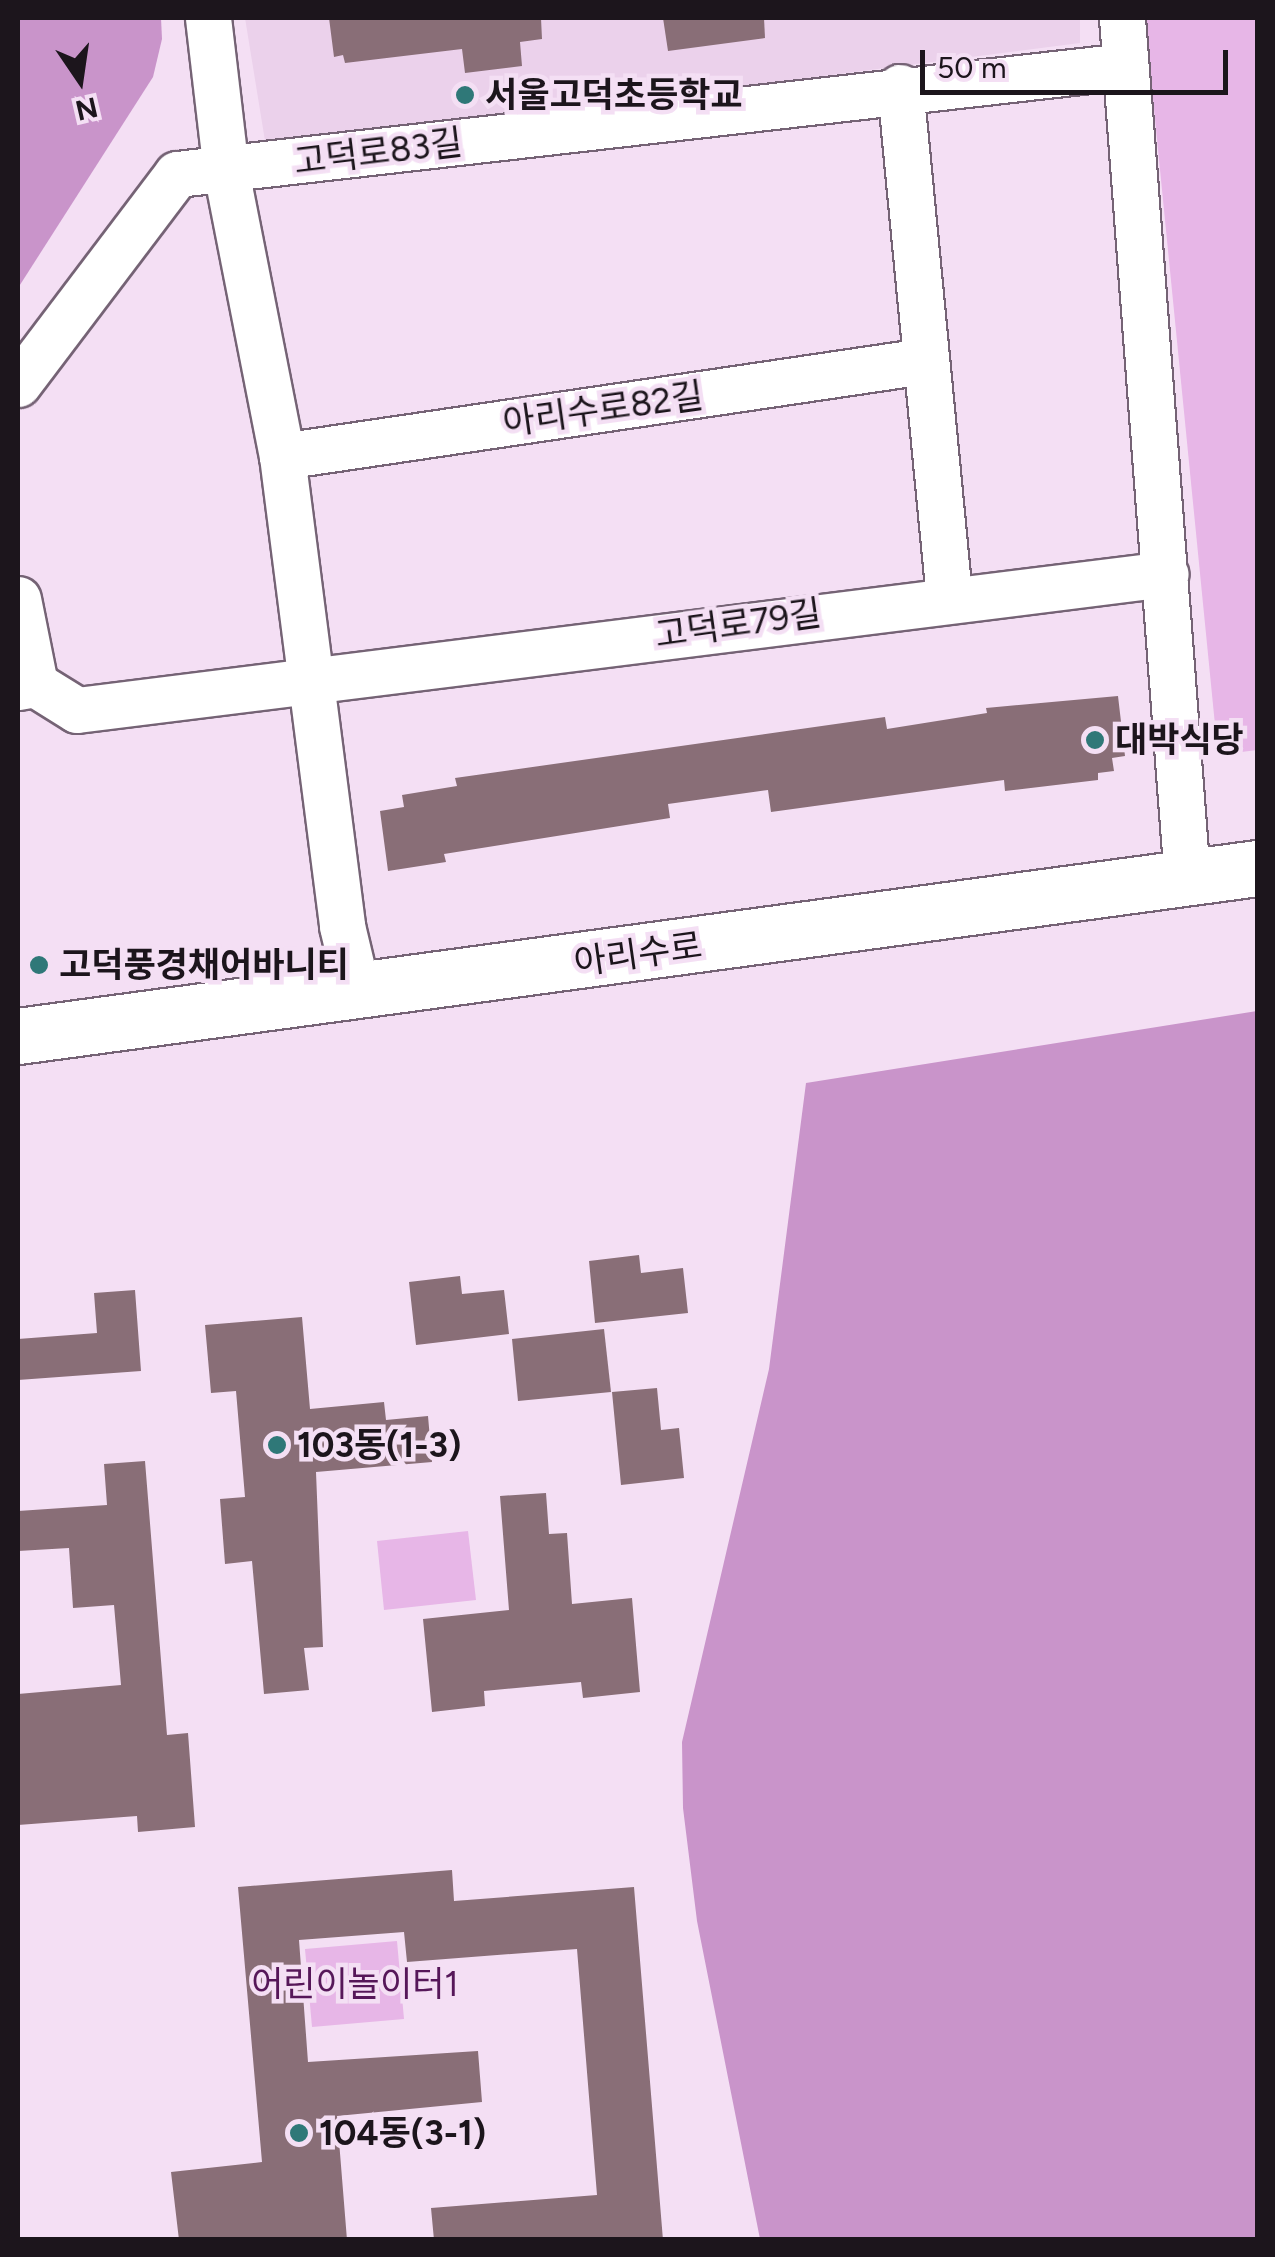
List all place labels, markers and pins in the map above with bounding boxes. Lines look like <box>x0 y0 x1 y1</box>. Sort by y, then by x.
place label: 서울고덕초등학교 <box>485 74 743 116</box>
marker: 서울고덕초등학교 <box>454 84 476 106</box>
place label: 대박식당 <box>1115 719 1244 761</box>
marker: 대박식당 <box>1084 729 1106 751</box>
place label: 고덕풍경채어바니티 <box>59 944 349 986</box>
marker: 고덕풍경채어바니티 <box>28 954 50 976</box>
place label: 103동(1-3) <box>297 1424 461 1466</box>
marker: 103동(1-3) <box>266 1434 288 1456</box>
place label: 104동(3-1) <box>319 2112 486 2154</box>
marker: 104동(3-1) <box>288 2122 310 2144</box>

